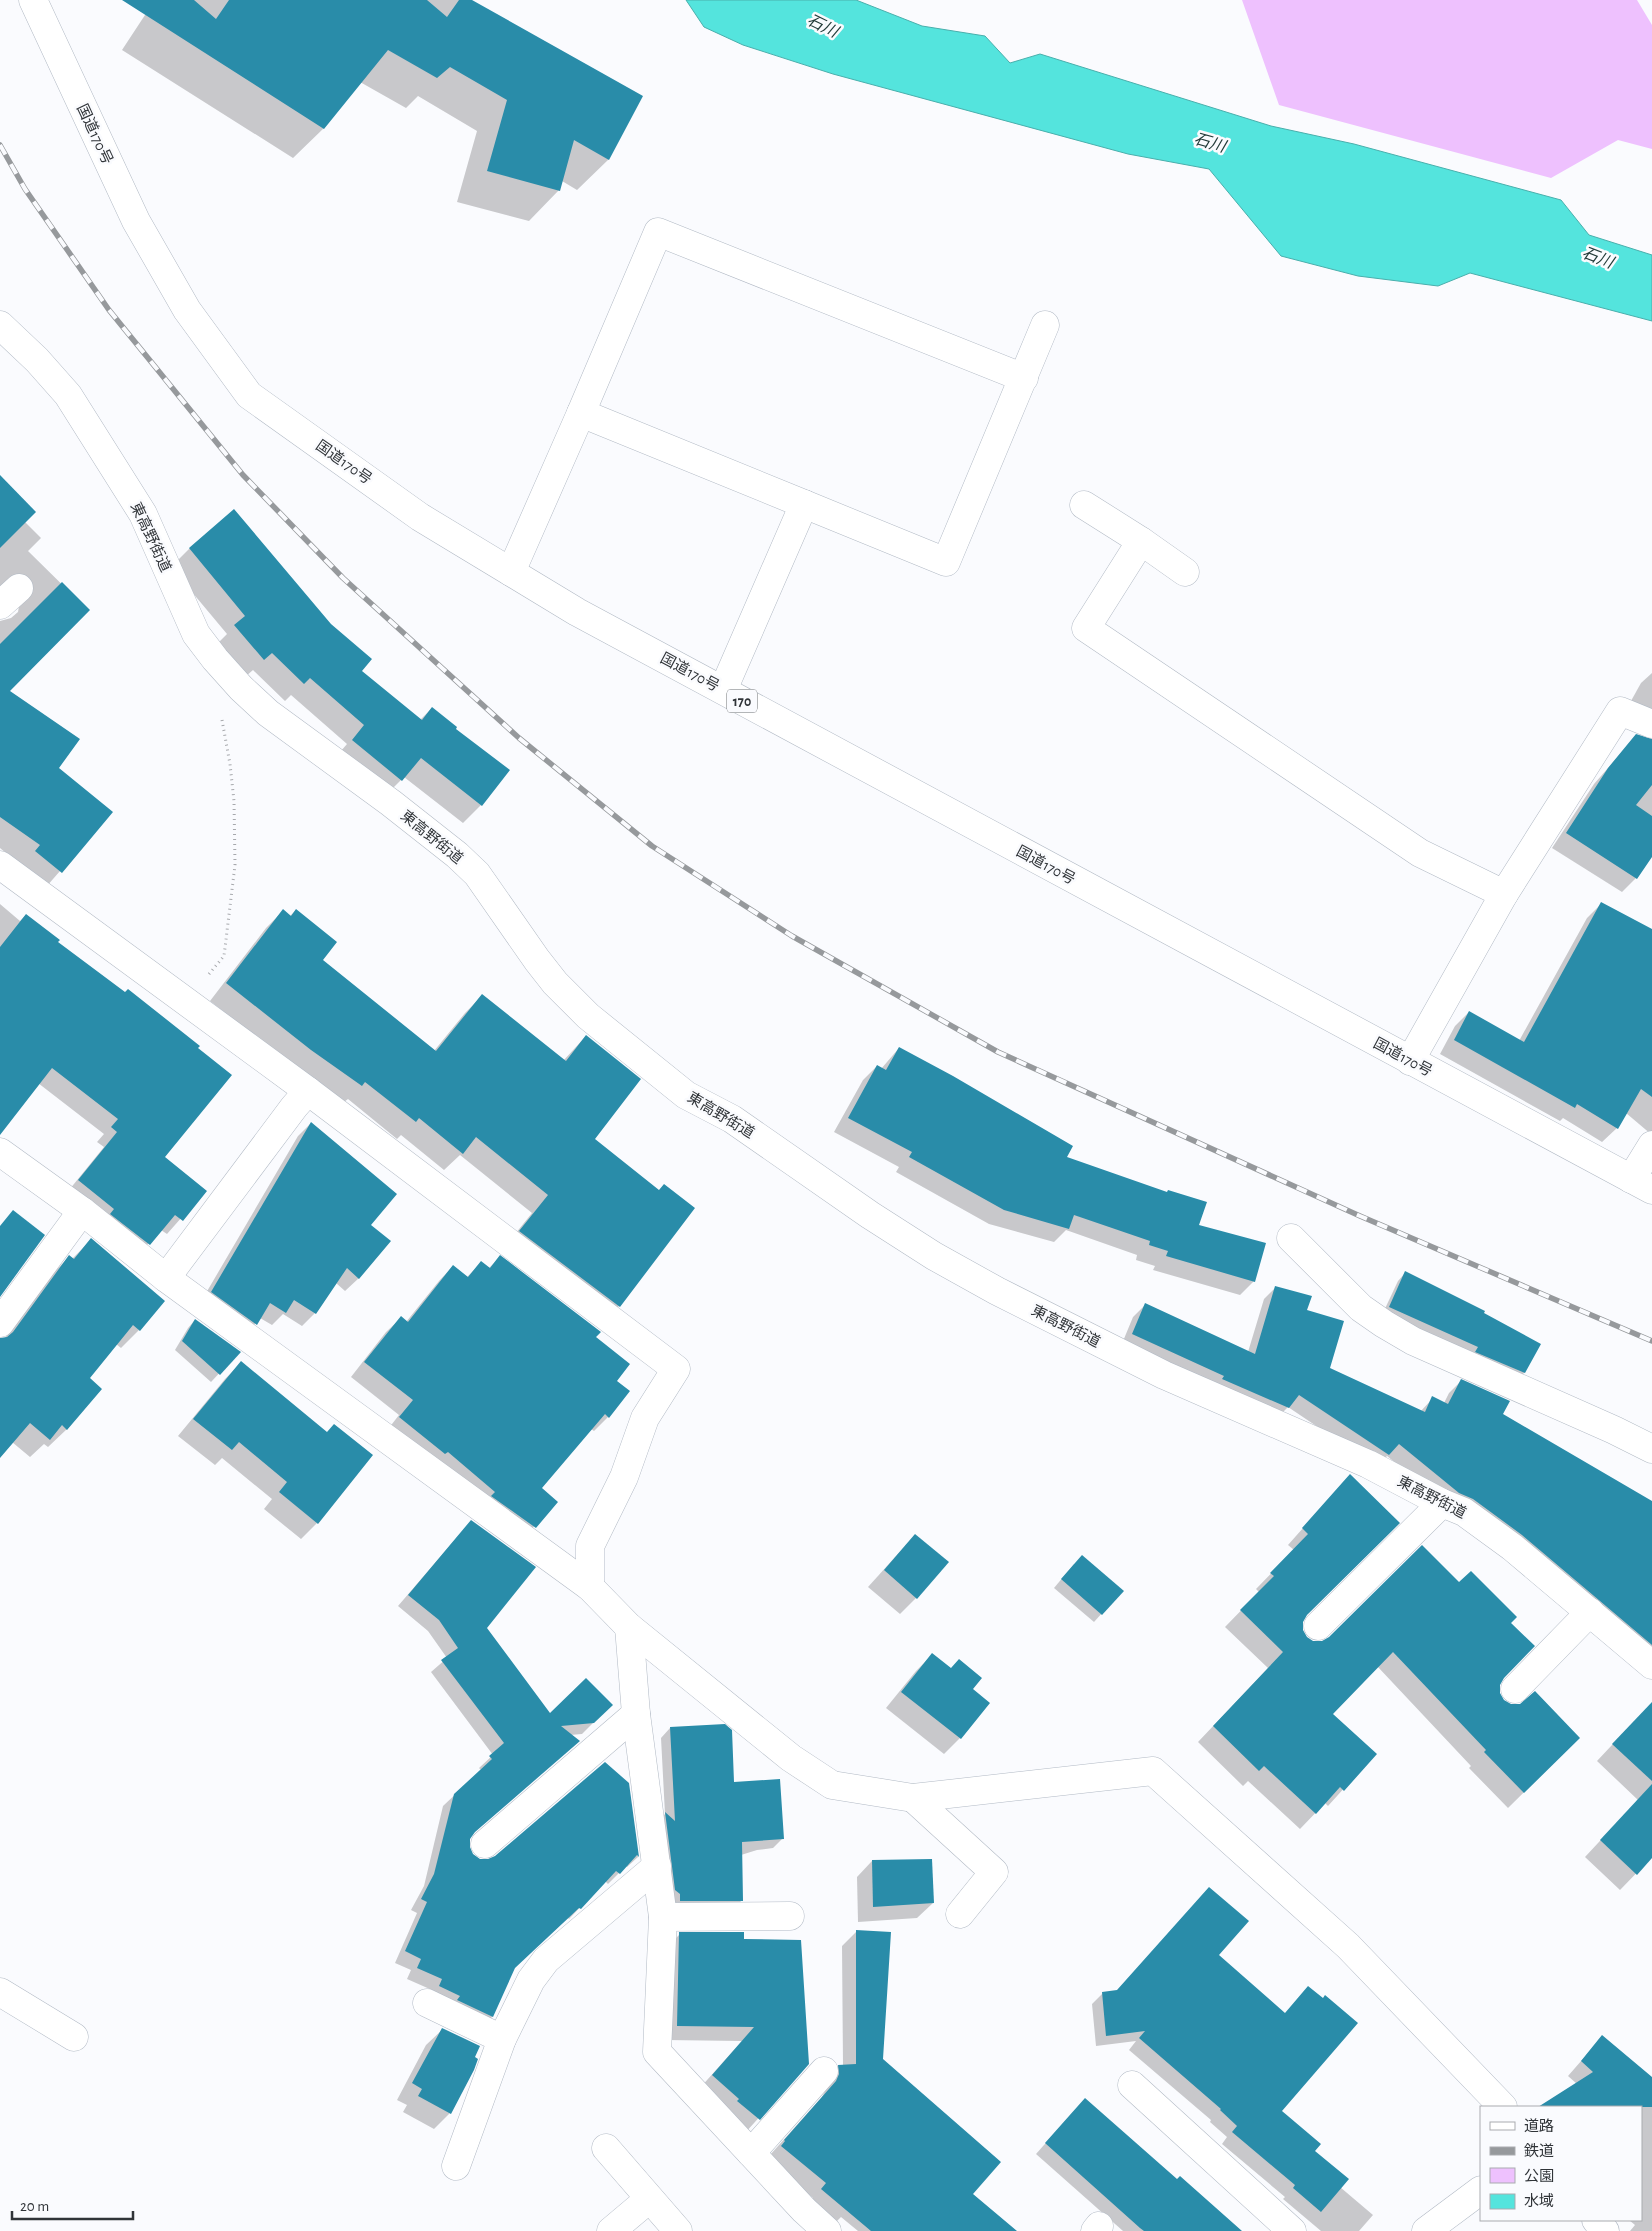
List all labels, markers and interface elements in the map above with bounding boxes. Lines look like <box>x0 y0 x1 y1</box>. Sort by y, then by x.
water label: 石川 <box>805 12 842 41</box>
street label: 国道170号 <box>74 101 116 167</box>
water label: 石川 <box>1192 131 1229 156</box>
water label: 石川 <box>1580 245 1617 272</box>
street label: 国道170号 <box>313 437 375 487</box>
street label: 東高野街道 <box>128 500 174 574</box>
street label: 国道170号 <box>658 650 722 694</box>
road number: 170 <box>727 689 757 712</box>
street label: 東高野街道 <box>398 807 466 867</box>
street label: 国道170号 <box>1014 843 1078 887</box>
street label: 国道170号 <box>1371 1035 1435 1079</box>
street label: 東高野街道 <box>685 1089 757 1141</box>
street label: 東高野街道 <box>1029 1302 1103 1350</box>
street label: 東高野街道 <box>1395 1473 1469 1521</box>
legend <box>1480 2106 1642 2221</box>
text: 道路 <box>1524 2118 1554 2134</box>
text: 鉄道 <box>1524 2143 1554 2159</box>
text: 公園 <box>1524 2168 1554 2184</box>
scale bar <box>12 2188 134 2220</box>
text: 水域 <box>1524 2193 1554 2209</box>
text: 20 m <box>20 2199 49 2214</box>

